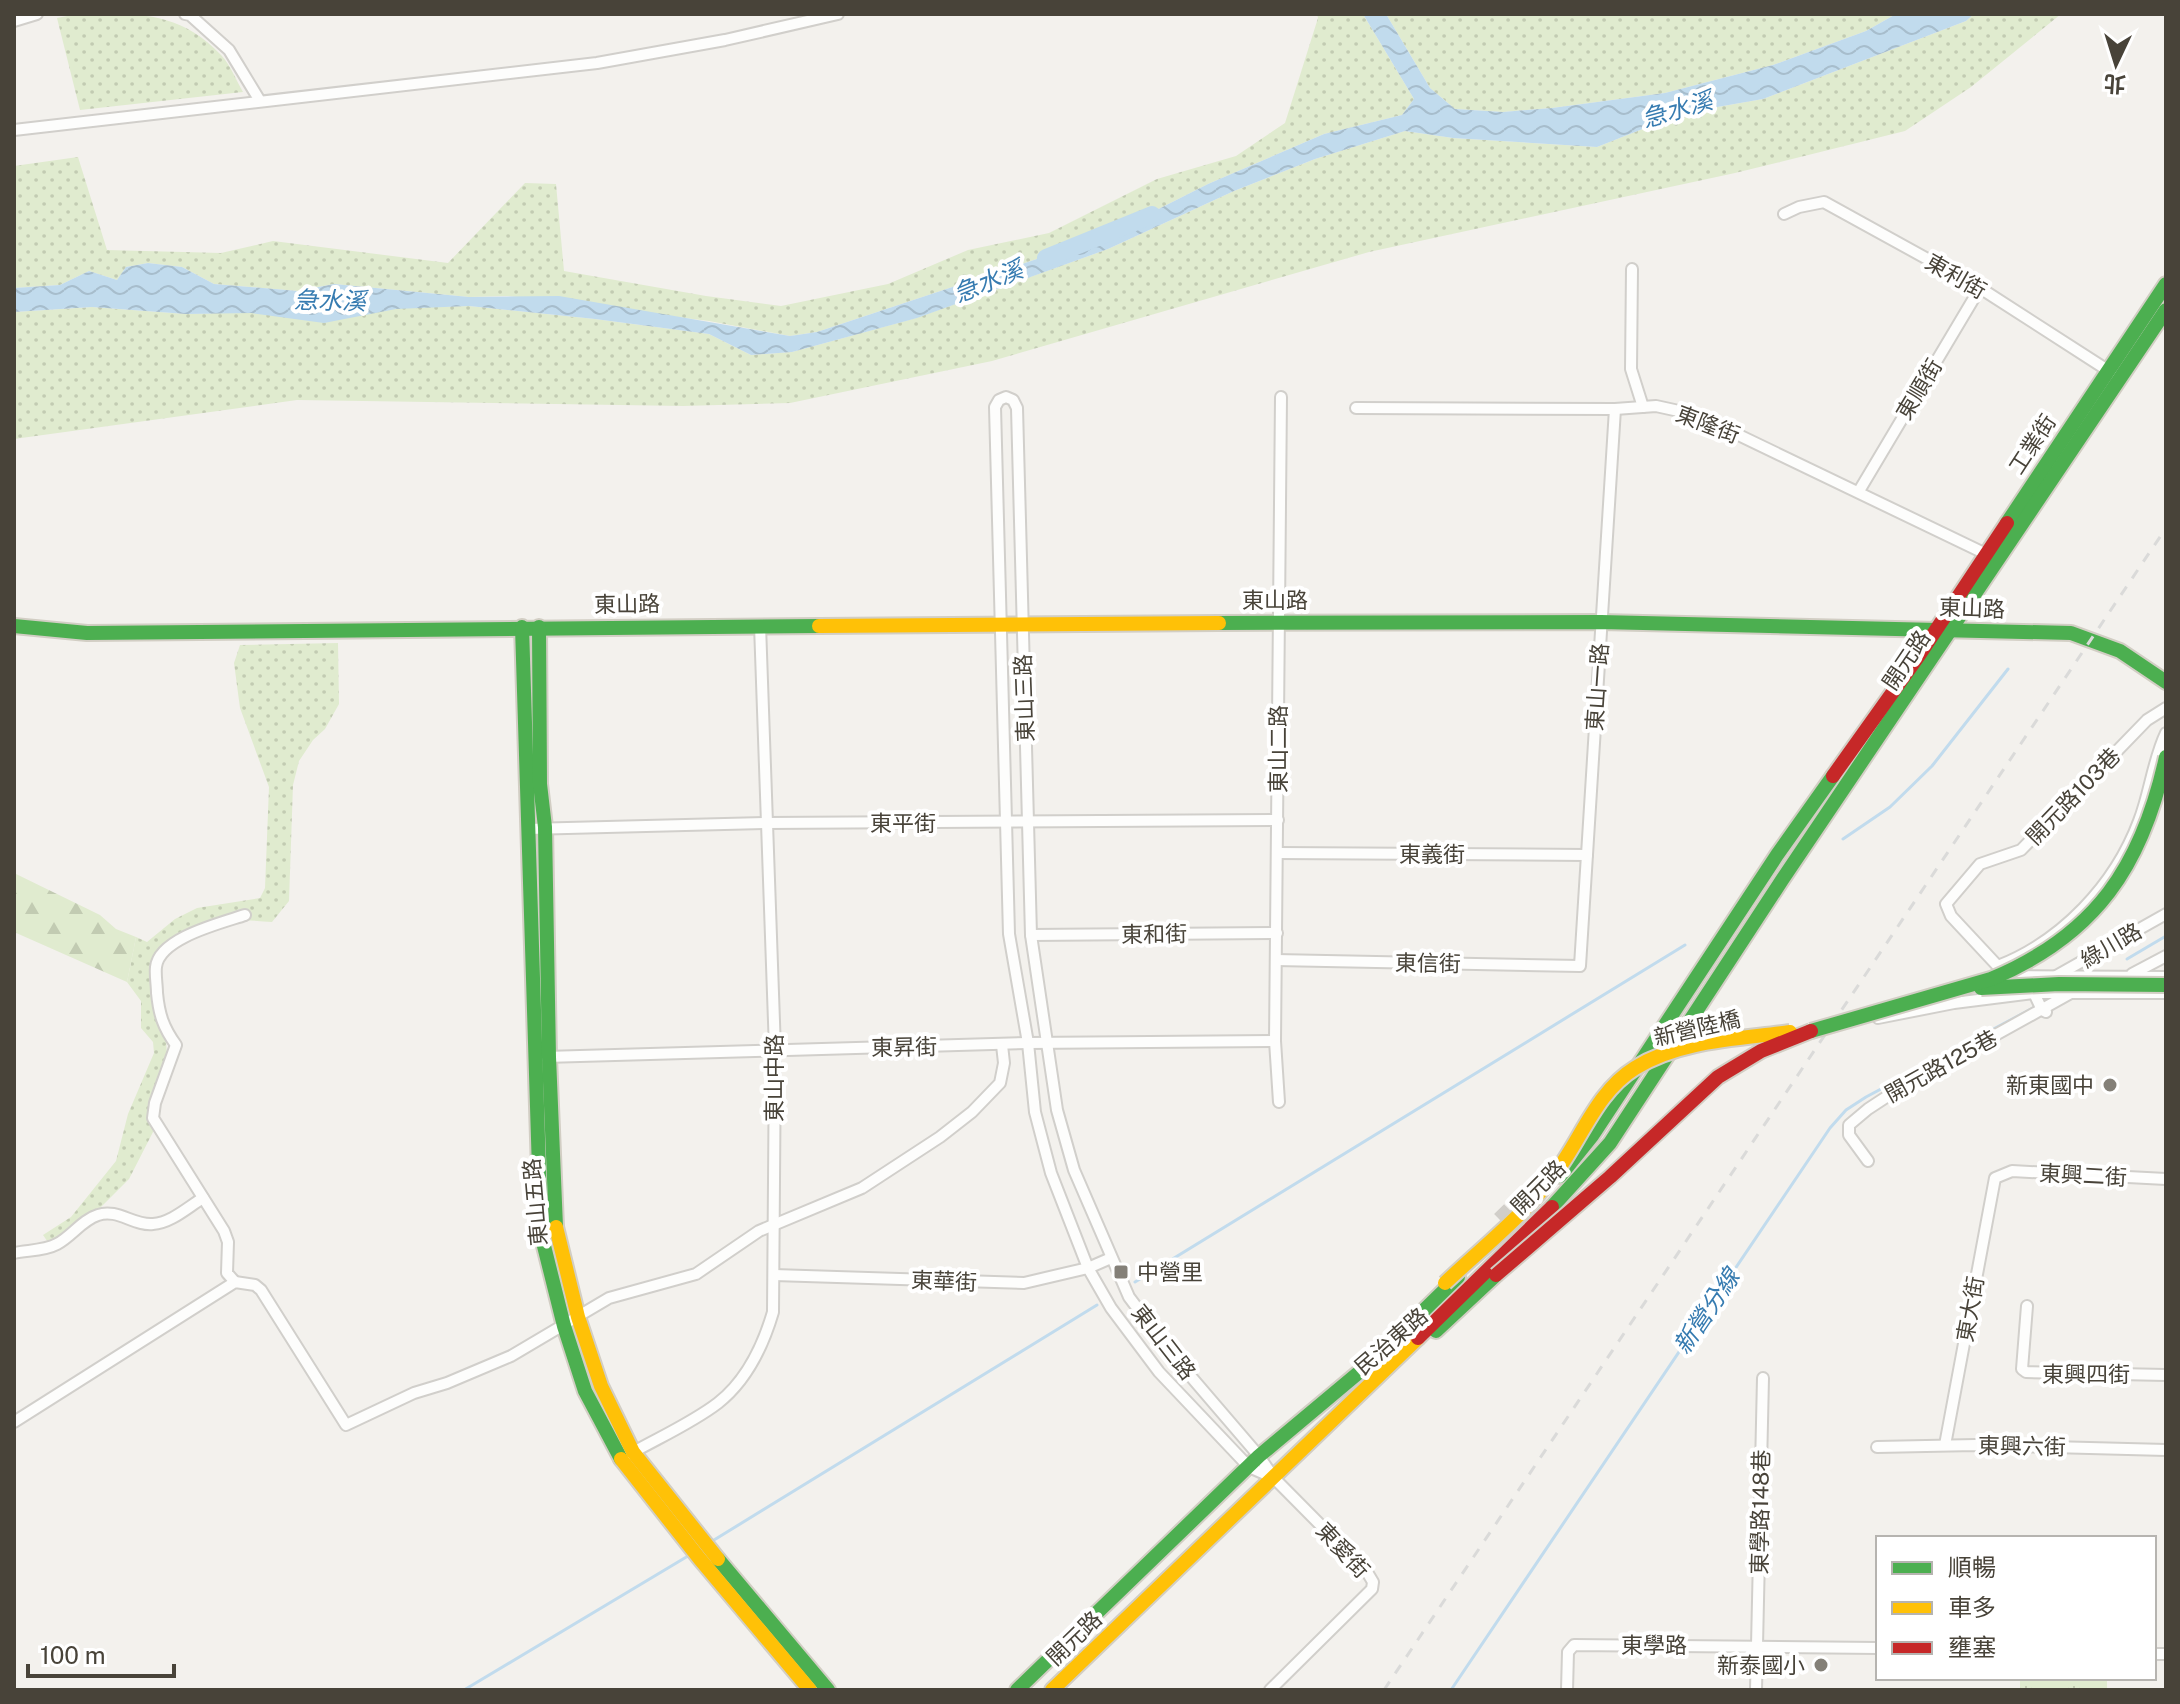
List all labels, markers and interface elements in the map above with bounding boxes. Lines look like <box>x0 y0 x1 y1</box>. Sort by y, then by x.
north arrow <box>2076 24 2156 104</box>
text: 北 <box>2103 70 2126 98</box>
water label: 急水溪 <box>1639 85 1718 132</box>
street label: 東利街 <box>1921 248 1991 304</box>
water label: 急水溪 <box>949 253 1029 307</box>
water label: 急水溪 <box>294 285 369 315</box>
street label: 東順街 <box>1891 354 1947 424</box>
street label: 東隆街 <box>1673 400 1743 448</box>
street label: 工業街 <box>2003 409 2061 479</box>
street label: 東山路 <box>1242 587 1308 613</box>
street label: 東山路 <box>594 590 660 618</box>
street label: 東山路 <box>1939 594 2005 622</box>
street label: 開元路 <box>1877 625 1935 695</box>
street label: 東山一路 <box>1581 642 1613 732</box>
street label: 東山三路 <box>1009 654 1039 742</box>
street label: 東山二路 <box>1265 705 1291 793</box>
street label: 開元路103巷 <box>2021 742 2125 850</box>
street label: 東平街 <box>870 810 936 836</box>
street label: 東義街 <box>1399 841 1465 867</box>
street label: 綠川路 <box>2076 917 2146 973</box>
street label: 東和街 <box>1121 920 1187 948</box>
street label: 東信街 <box>1395 949 1461 977</box>
street label: 新營陸橋 <box>1651 1005 1743 1051</box>
street label: 開元路125巷 <box>1880 1025 2002 1107</box>
street label: 東昇街 <box>871 1033 937 1061</box>
street label: 東山中路 <box>761 1034 787 1122</box>
place label: 新東國中 <box>2006 1072 2094 1098</box>
marker: 新東國中 <box>2101 1076 2119 1094</box>
street label: 開元路 <box>1505 1154 1571 1220</box>
street label: 東山五路 <box>518 1157 552 1247</box>
street label: 東興二街 <box>2038 1160 2128 1190</box>
place label: 中營里 <box>1137 1259 1203 1285</box>
water label: 新營分線 <box>1668 1261 1746 1359</box>
marker: 中營里 <box>1112 1263 1130 1281</box>
street label: 東華街 <box>911 1267 977 1295</box>
street label: 東大街 <box>1951 1274 1989 1344</box>
street label: 東山三路 <box>1127 1299 1201 1385</box>
street label: 民治東路 <box>1349 1302 1433 1380</box>
street label: 東興四街 <box>2042 1361 2130 1387</box>
street label: 東興六街 <box>1978 1432 2066 1460</box>
street label: 東學路148巷 <box>1746 1449 1774 1575</box>
street label: 東愛街 <box>1311 1517 1375 1583</box>
legend <box>1876 1536 2156 1680</box>
text: 順暢 <box>1948 1553 1996 1581</box>
text: 車多 <box>1948 1593 1996 1621</box>
street label: 開元路 <box>1041 1606 1107 1670</box>
scale bar <box>28 1628 174 1678</box>
street label: 東學路 <box>1621 1632 1687 1658</box>
text: 壅塞 <box>1948 1633 1996 1661</box>
text: 100 m <box>40 1641 106 1669</box>
place label: 新泰國小 <box>1717 1652 1805 1678</box>
marker: 新泰國小 <box>1812 1656 1830 1674</box>

